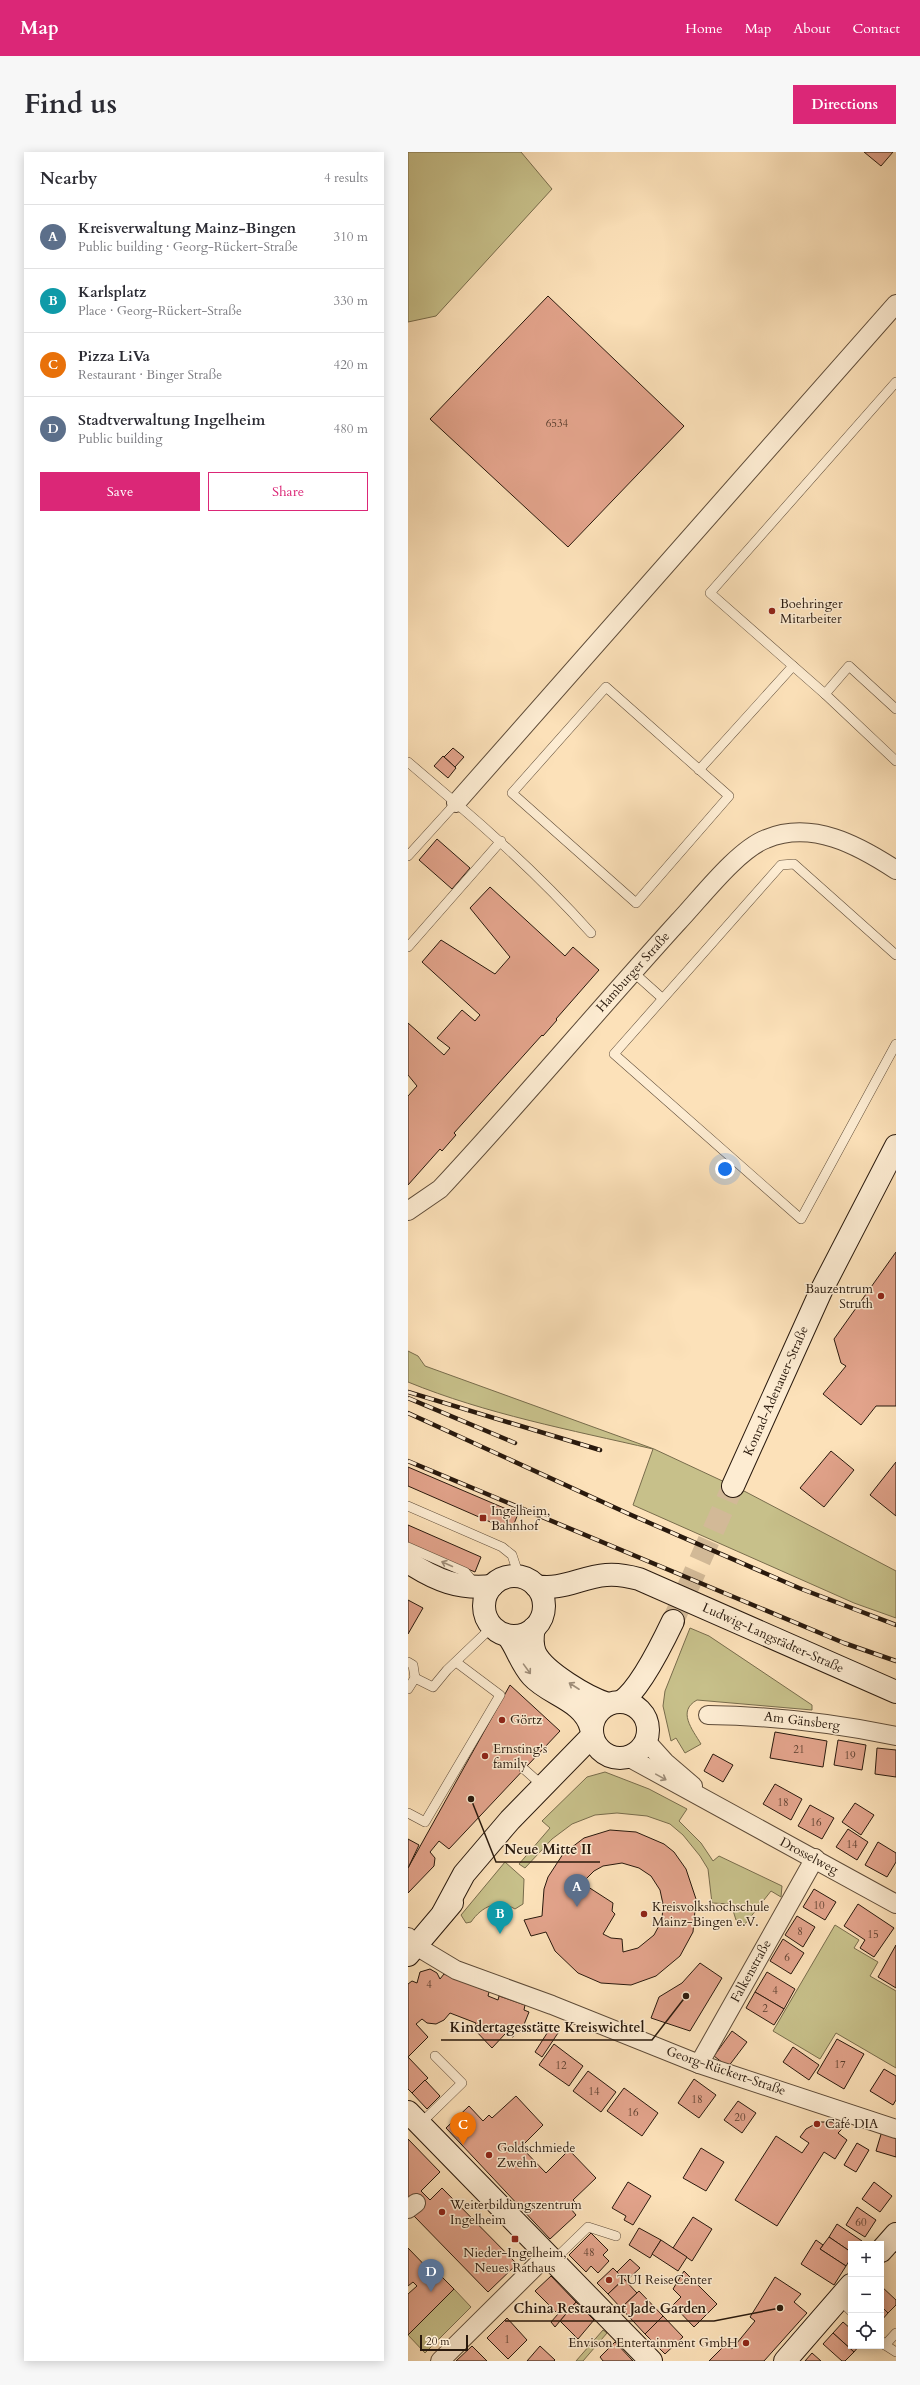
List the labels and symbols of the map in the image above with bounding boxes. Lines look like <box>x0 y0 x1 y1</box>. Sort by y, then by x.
house number: 6534 <box>546 416 569 431</box>
place label: Boehringer Mitarbeiter <box>780 595 843 628</box>
marker: Boehringer Mitarbeiter <box>767 606 777 616</box>
street label: Hamburger Straße <box>592 928 674 1016</box>
your location <box>715 1159 735 1179</box>
place label: Bauzentrum Struth <box>805 1280 873 1313</box>
marker: Bauzentrum Struth <box>876 1291 886 1301</box>
street label: Konrad-Adenauer-Straße <box>739 1323 813 1459</box>
place label: Ingelheim, Bahnhof <box>491 1502 550 1535</box>
marker: Ingelheim, Bahnhof <box>478 1513 488 1523</box>
one-way arrow <box>441 1560 453 1567</box>
street label: Ludwig-Langstädter-Straße <box>699 1599 847 1677</box>
one-way arrow <box>523 1664 531 1675</box>
one-way arrow <box>569 1682 580 1690</box>
street label: Am Gänsberg <box>763 1707 842 1735</box>
place label: Görtz <box>510 1711 542 1729</box>
marker: Görtz <box>497 1715 507 1725</box>
place label: Ernsting's family <box>493 1740 547 1773</box>
house number: 21 <box>793 1742 805 1757</box>
house number: 19 <box>844 1748 856 1763</box>
marker: Ernsting's family <box>480 1751 490 1761</box>
one-way arrow <box>655 1774 667 1782</box>
house number: 18 <box>777 1795 789 1810</box>
house number: 16 <box>810 1815 822 1830</box>
street label: Drosselweg <box>777 1833 842 1879</box>
callout: Neue Mitte II <box>496 1836 600 1862</box>
house number: 14 <box>846 1837 858 1852</box>
text: Neue Mitte II <box>504 1840 592 1859</box>
pin: A <box>564 1874 590 1907</box>
place label: Kreisvolkshochschule Mainz-Bingen e.V. <box>652 1898 770 1931</box>
house number: 10 <box>813 1898 825 1913</box>
pin: B <box>487 1901 513 1934</box>
marker: Kreisvolkshochschule Mainz-Bingen e.V. <box>639 1909 649 1919</box>
house number: 8 <box>797 1924 803 1939</box>
house number: 15 <box>867 1927 879 1942</box>
street label: Falkenstraße <box>726 1936 776 2006</box>
house number: 6 <box>784 1950 790 1965</box>
house number: 4 <box>426 1977 432 1992</box>
house number: 4 <box>772 1983 778 1998</box>
house number: 2 <box>762 2001 768 2016</box>
callout: Kindertagesstätte Kreiswichtel <box>441 2014 652 2040</box>
text: Kindertagesstätte Kreiswichtel <box>449 2018 645 2037</box>
street label: Georg-Rückert-Straße <box>664 2042 788 2100</box>
house number: 17 <box>834 2057 846 2072</box>
house number: 12 <box>555 2058 567 2073</box>
house number: 14 <box>588 2084 600 2099</box>
house number: 18 <box>691 2092 703 2107</box>
house number: 16 <box>627 2105 639 2120</box>
house number: 20 <box>734 2110 746 2125</box>
pin: C <box>450 2112 476 2145</box>
place label: Café DIA <box>825 2115 879 2133</box>
marker: Café DIA <box>812 2119 822 2129</box>
place label: Goldschmiede Zwehn <box>497 2139 575 2172</box>
marker: Goldschmiede Zwehn <box>484 2150 494 2160</box>
place label: Weiterbildungszentrum Ingelheim <box>449 2196 582 2229</box>
marker: Weiterbildungszentrum Ingelheim <box>437 2207 447 2217</box>
house number: 60 <box>855 2215 867 2230</box>
marker: Nieder-Ingelheim, Neues Rathaus <box>510 2234 520 2244</box>
place label: Nieder-Ingelheim, Neues Rathaus <box>463 2244 567 2277</box>
house number: 48 <box>583 2245 595 2260</box>
pin: D <box>418 2259 444 2292</box>
place label: TUI ReiseCenter <box>617 2271 712 2289</box>
marker: TUI ReiseCenter <box>604 2275 614 2285</box>
callout: China Restaurant Jade Garden <box>505 2295 714 2321</box>
text: China Restaurant Jade Garden <box>514 2299 706 2318</box>
house number: 1 <box>504 2332 510 2347</box>
scale bar <box>420 2333 468 2352</box>
place label: Envison Entertainment GmbH <box>568 2334 738 2352</box>
marker: Envison Entertainment GmbH <box>741 2338 751 2348</box>

